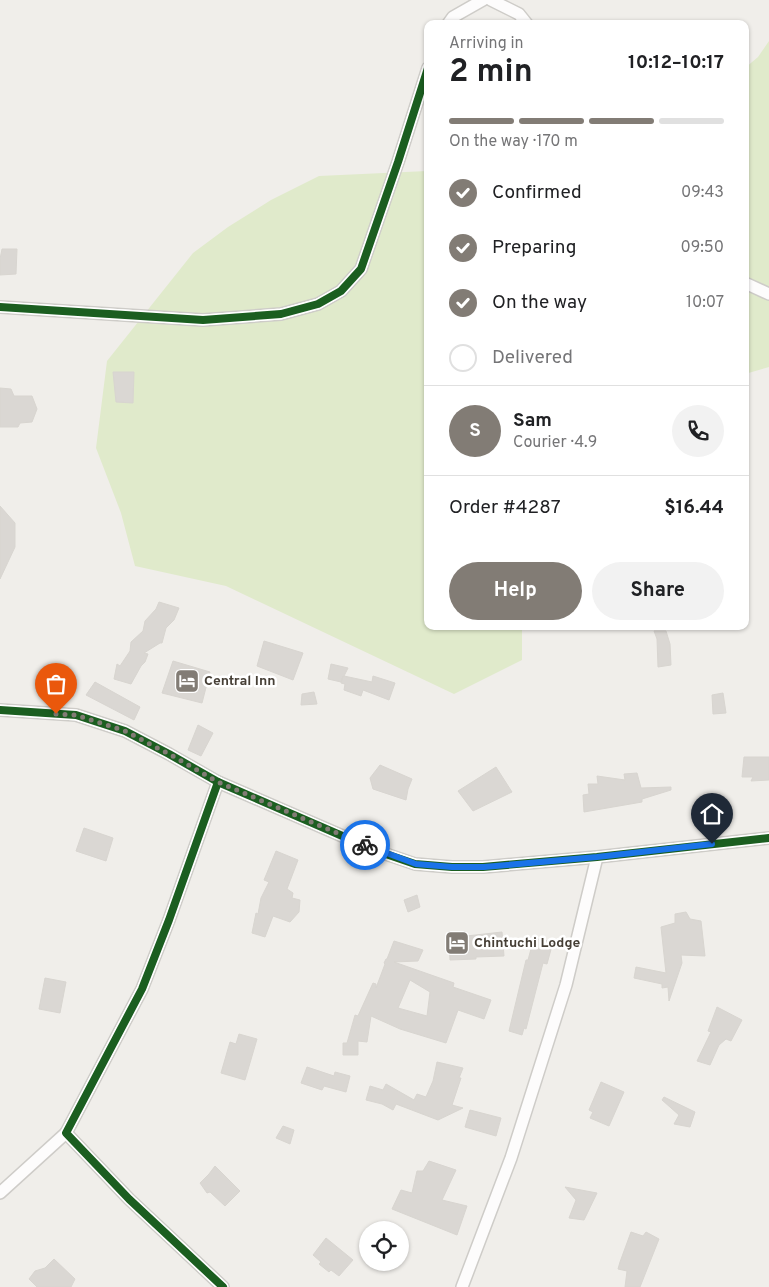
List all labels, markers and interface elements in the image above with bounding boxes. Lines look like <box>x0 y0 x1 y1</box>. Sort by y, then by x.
text: Arriving in <box>449 34 524 54</box>
text: 10:12–10:17 <box>628 51 724 75</box>
text: 2 min <box>449 53 533 93</box>
text: On the way · 170 m <box>449 132 578 152</box>
icon: check <box>449 179 477 207</box>
text: Confirmed <box>492 181 582 205</box>
text: 09:43 <box>681 183 724 203</box>
icon: check <box>449 234 477 262</box>
text: Preparing <box>492 236 576 260</box>
text: 09:50 <box>680 238 724 258</box>
icon: check <box>449 289 477 317</box>
text: On the way <box>492 291 587 315</box>
text: 10:07 <box>686 293 724 313</box>
text: Delivered <box>492 346 573 370</box>
button: phone <box>672 405 724 457</box>
text: Sam <box>513 409 552 433</box>
text: S <box>469 419 481 443</box>
text: Courier · 4.9 <box>513 433 597 453</box>
text: Order #4287 <box>449 496 561 520</box>
text: $16.44 <box>664 496 724 520</box>
button: Help <box>449 562 582 620</box>
button: Share <box>592 562 724 620</box>
pin <box>35 663 77 714</box>
hotel icon: Central Inn <box>174 668 200 694</box>
icon: bag <box>42 670 70 698</box>
place label: Central Inn <box>204 673 276 690</box>
pin <box>691 793 733 844</box>
icon: home <box>698 800 726 828</box>
courier <box>340 820 390 870</box>
icon: bike <box>351 831 379 859</box>
hotel icon: Chintuchi Lodge <box>444 930 470 956</box>
place label: Chintuchi Lodge <box>474 935 580 952</box>
map controls <box>359 1221 409 1271</box>
button: locate <box>359 1221 409 1271</box>

